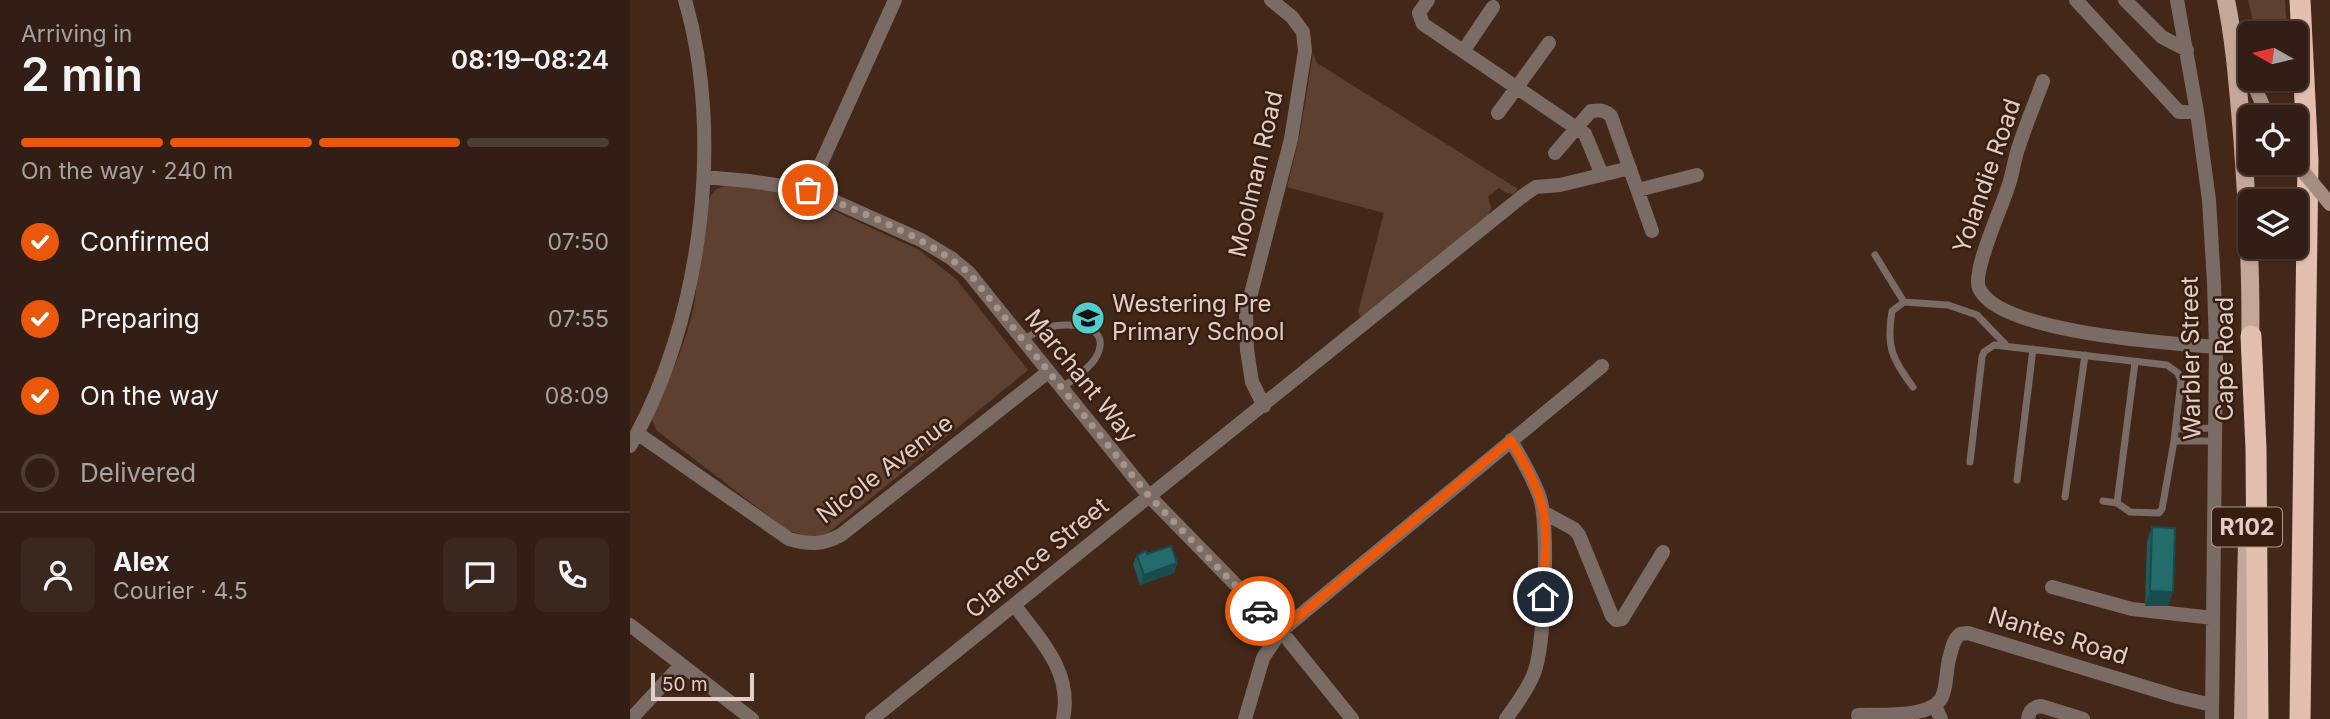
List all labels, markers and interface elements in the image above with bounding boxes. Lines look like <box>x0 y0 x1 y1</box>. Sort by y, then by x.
text: Arriving in <box>21 20 132 48</box>
north arrow <box>2238 21 2308 91</box>
map controls <box>2238 21 2308 259</box>
text: 08:19–08:24 <box>451 44 609 75</box>
text: 2 min <box>21 46 143 102</box>
street label: Moolman Road <box>1222 88 1289 260</box>
street label: Yolandie Road <box>1947 95 2027 257</box>
button: locate <box>2238 105 2308 175</box>
text: On the way · 240 m <box>21 157 233 185</box>
pin <box>778 160 838 220</box>
icon: bag <box>789 171 827 209</box>
button: layers <box>2238 189 2308 259</box>
icon: check <box>21 223 59 261</box>
text: Confirmed <box>80 226 210 257</box>
text: 07:50 <box>548 228 609 256</box>
street label: Warbler Street <box>2175 276 2206 440</box>
place label: Westering Pre Primary School <box>1112 289 1285 346</box>
street label: Cape Road <box>2210 297 2239 421</box>
school or university icon: Westering Pre Primary School <box>1069 299 1107 337</box>
icon: check <box>21 300 59 338</box>
text: Preparing <box>80 303 200 334</box>
street label: Marchant Way <box>1019 303 1144 448</box>
text: 07:55 <box>548 305 609 333</box>
icon: check <box>21 377 59 415</box>
text: On the way <box>80 380 219 411</box>
text: 08:09 <box>545 382 609 410</box>
street label: Nicole Avenue <box>811 408 958 529</box>
text: Delivered <box>80 457 196 488</box>
street label: Clarence Street <box>959 491 1114 624</box>
road number: R102 <box>2212 508 2282 547</box>
button: person <box>21 538 95 612</box>
button: chat <box>443 538 517 612</box>
button: phone <box>535 538 609 612</box>
text: Alex <box>113 546 170 577</box>
pin <box>1513 567 1573 627</box>
courier <box>1225 576 1295 646</box>
text: Courier · 4.5 <box>113 577 248 605</box>
icon: home <box>1524 578 1562 616</box>
icon: car <box>1241 592 1279 630</box>
street label: Nantes Road <box>1985 601 2132 671</box>
scale bar <box>651 670 754 702</box>
text: 50 m <box>662 673 708 696</box>

